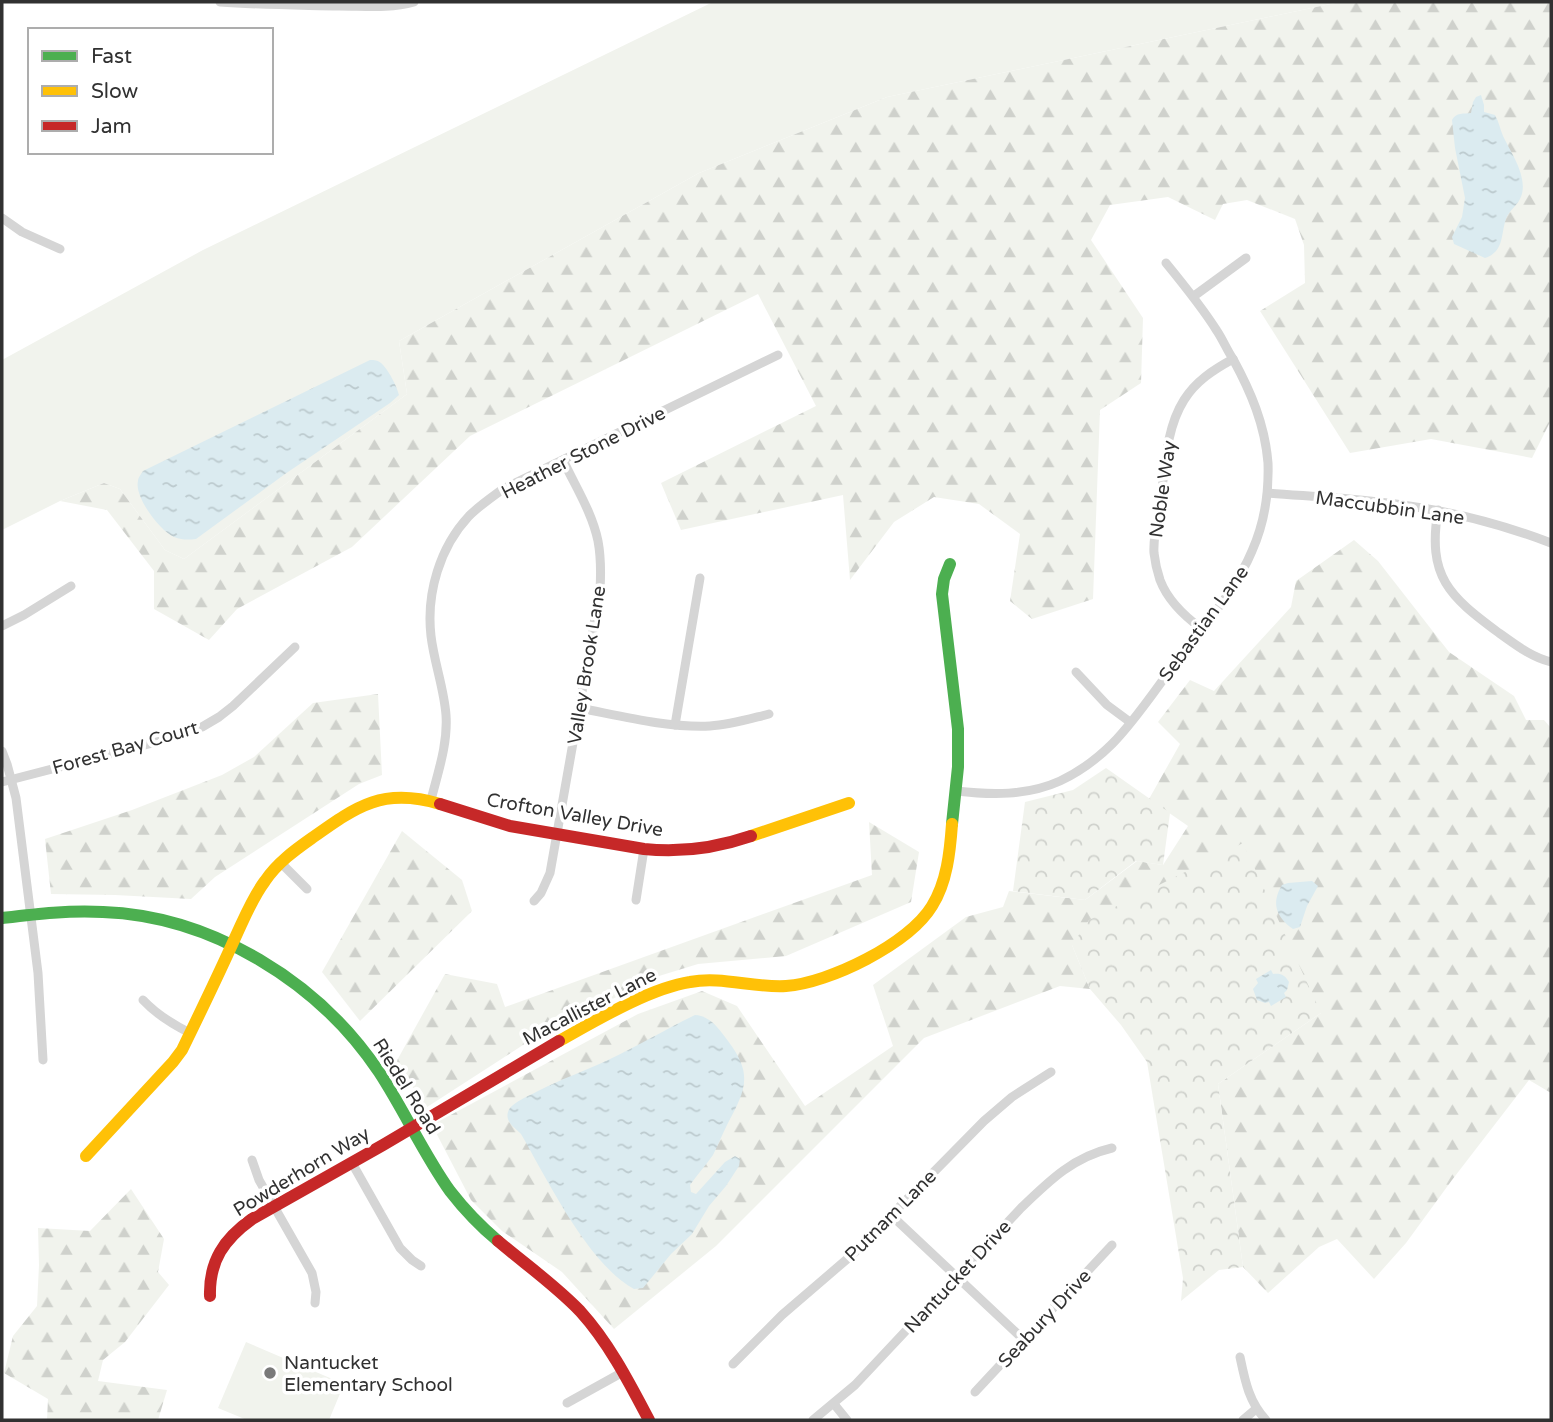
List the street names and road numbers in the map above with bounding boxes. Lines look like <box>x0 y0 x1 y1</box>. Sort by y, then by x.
street label: Heather Stone Drive <box>498 402 669 504</box>
street label: Noble Way <box>1145 439 1181 539</box>
street label: Maccubbin Lane <box>1314 487 1466 529</box>
street label: Sebastian Lane <box>1155 562 1253 686</box>
street label: Valley Brook Lane <box>564 584 610 746</box>
street label: Forest Bay Court <box>50 717 201 779</box>
street label: Crofton Valley Drive <box>485 789 665 841</box>
street label: Macallister Lane <box>519 964 660 1050</box>
street label: Riedel Road <box>368 1034 444 1139</box>
street label: Powderhorn Way <box>229 1123 374 1221</box>
street label: Putnam Lane <box>840 1165 941 1266</box>
street label: Nantucket Drive <box>900 1216 1016 1338</box>
street label: Seabury Drive <box>994 1265 1096 1372</box>

